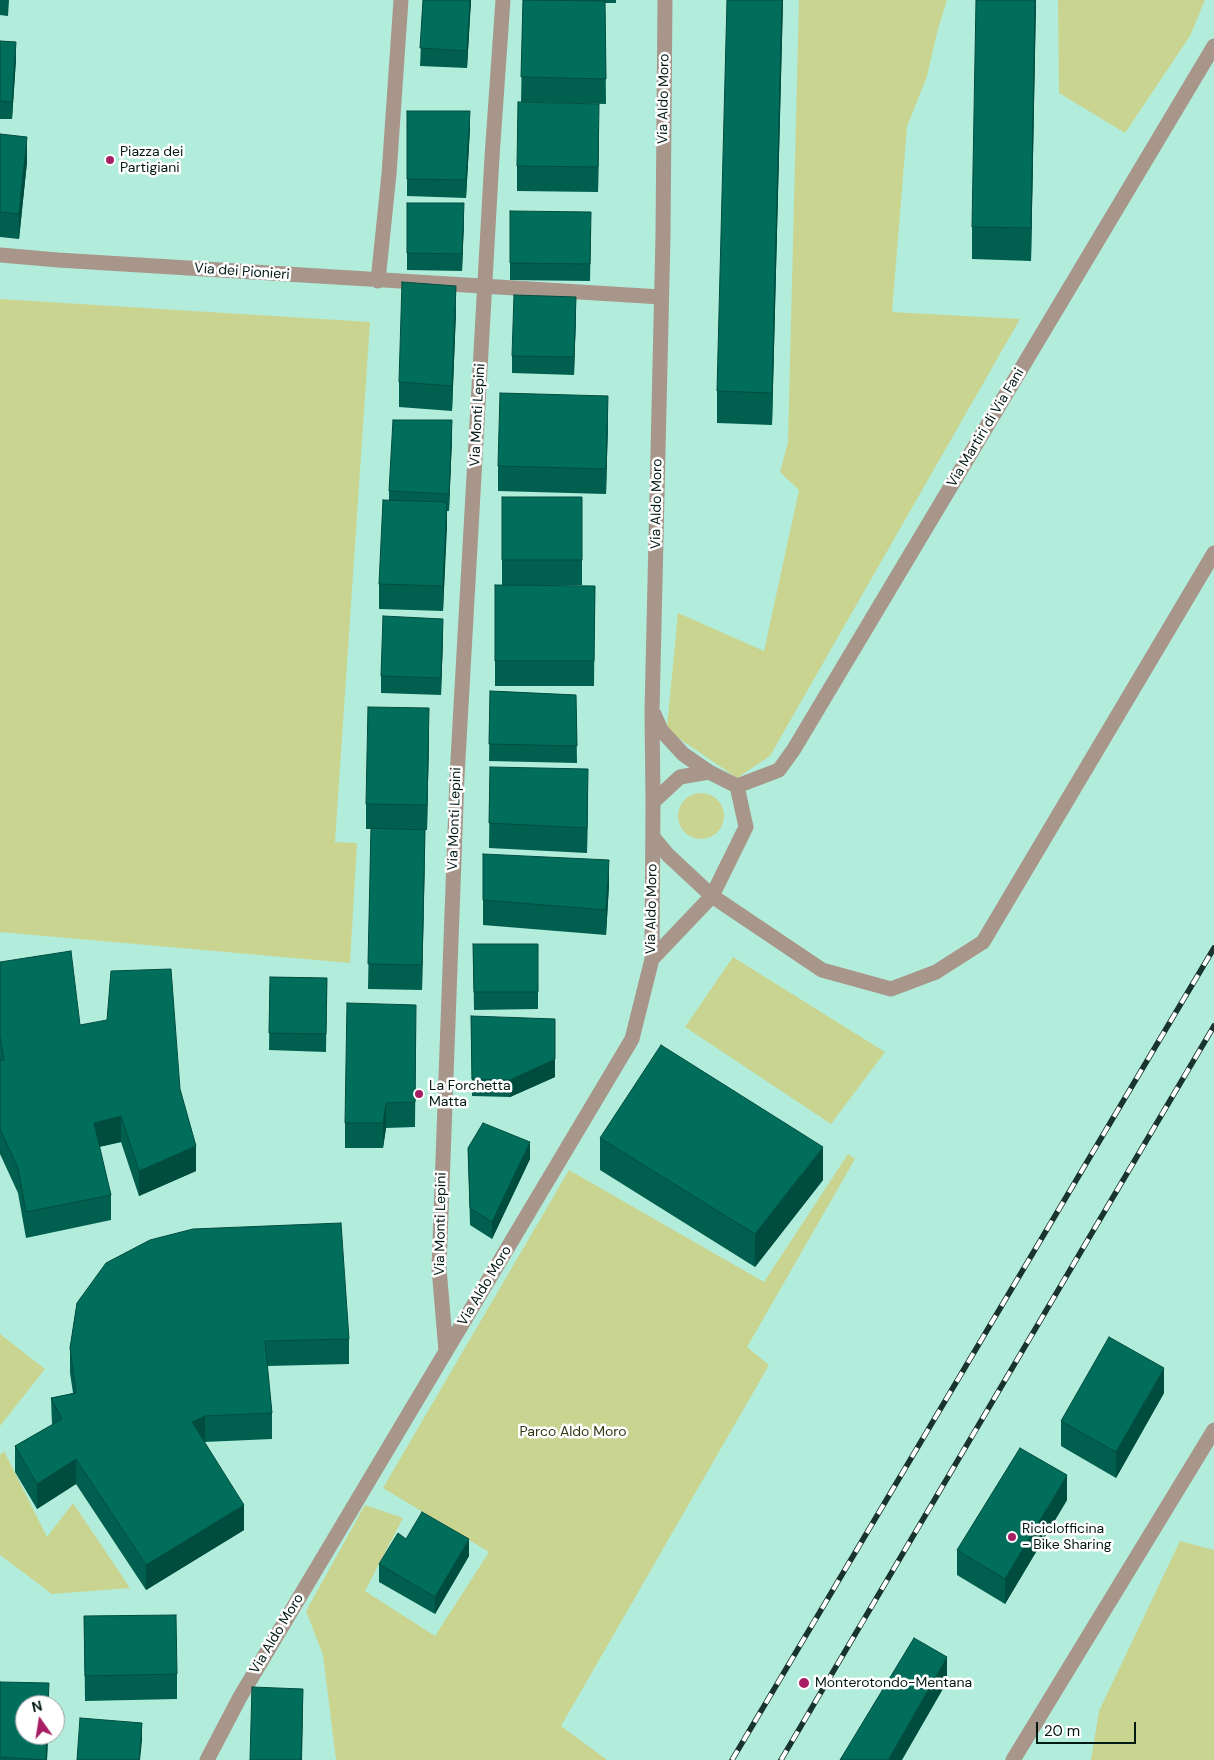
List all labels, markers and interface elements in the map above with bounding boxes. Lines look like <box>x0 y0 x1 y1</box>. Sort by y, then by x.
street label: Via Aldo Moro <box>655 54 673 144</box>
place label: Piazza dei Partigiani <box>120 144 183 176</box>
marker: Piazza dei Partigiani <box>104 154 116 166</box>
street label: Via dei Pionieri <box>194 260 290 284</box>
street label: Via Monti Lepini <box>467 363 489 467</box>
street label: Via Martiri di Via Fani <box>944 366 1028 490</box>
street label: Via Aldo Moro <box>648 459 666 549</box>
street label: Via Monti Lepini <box>445 767 465 871</box>
street label: Via Aldo Moro <box>643 864 661 954</box>
place label: La Forchetta Matta <box>429 1078 510 1110</box>
marker: La Forchetta Matta <box>413 1088 425 1100</box>
street label: Via Monti Lepini <box>432 1172 450 1276</box>
street label: Via Aldo Moro <box>454 1243 516 1329</box>
park label: Parco Aldo Moro <box>520 1424 626 1440</box>
place label: Riciclofficina - Bike Sharing <box>1022 1521 1112 1554</box>
marker: Riciclofficina - Bike Sharing <box>1006 1531 1018 1543</box>
street label: Via Aldo Moro <box>246 1591 308 1677</box>
place label: Monterotondo-Mentana <box>815 1675 972 1691</box>
marker: Monterotondo-Mentana <box>797 1676 811 1690</box>
north arrow <box>15 1695 65 1745</box>
text: N <box>30 1696 44 1716</box>
scale bar <box>1039 1712 1139 1744</box>
text: 20 m <box>1044 1721 1080 1741</box>

